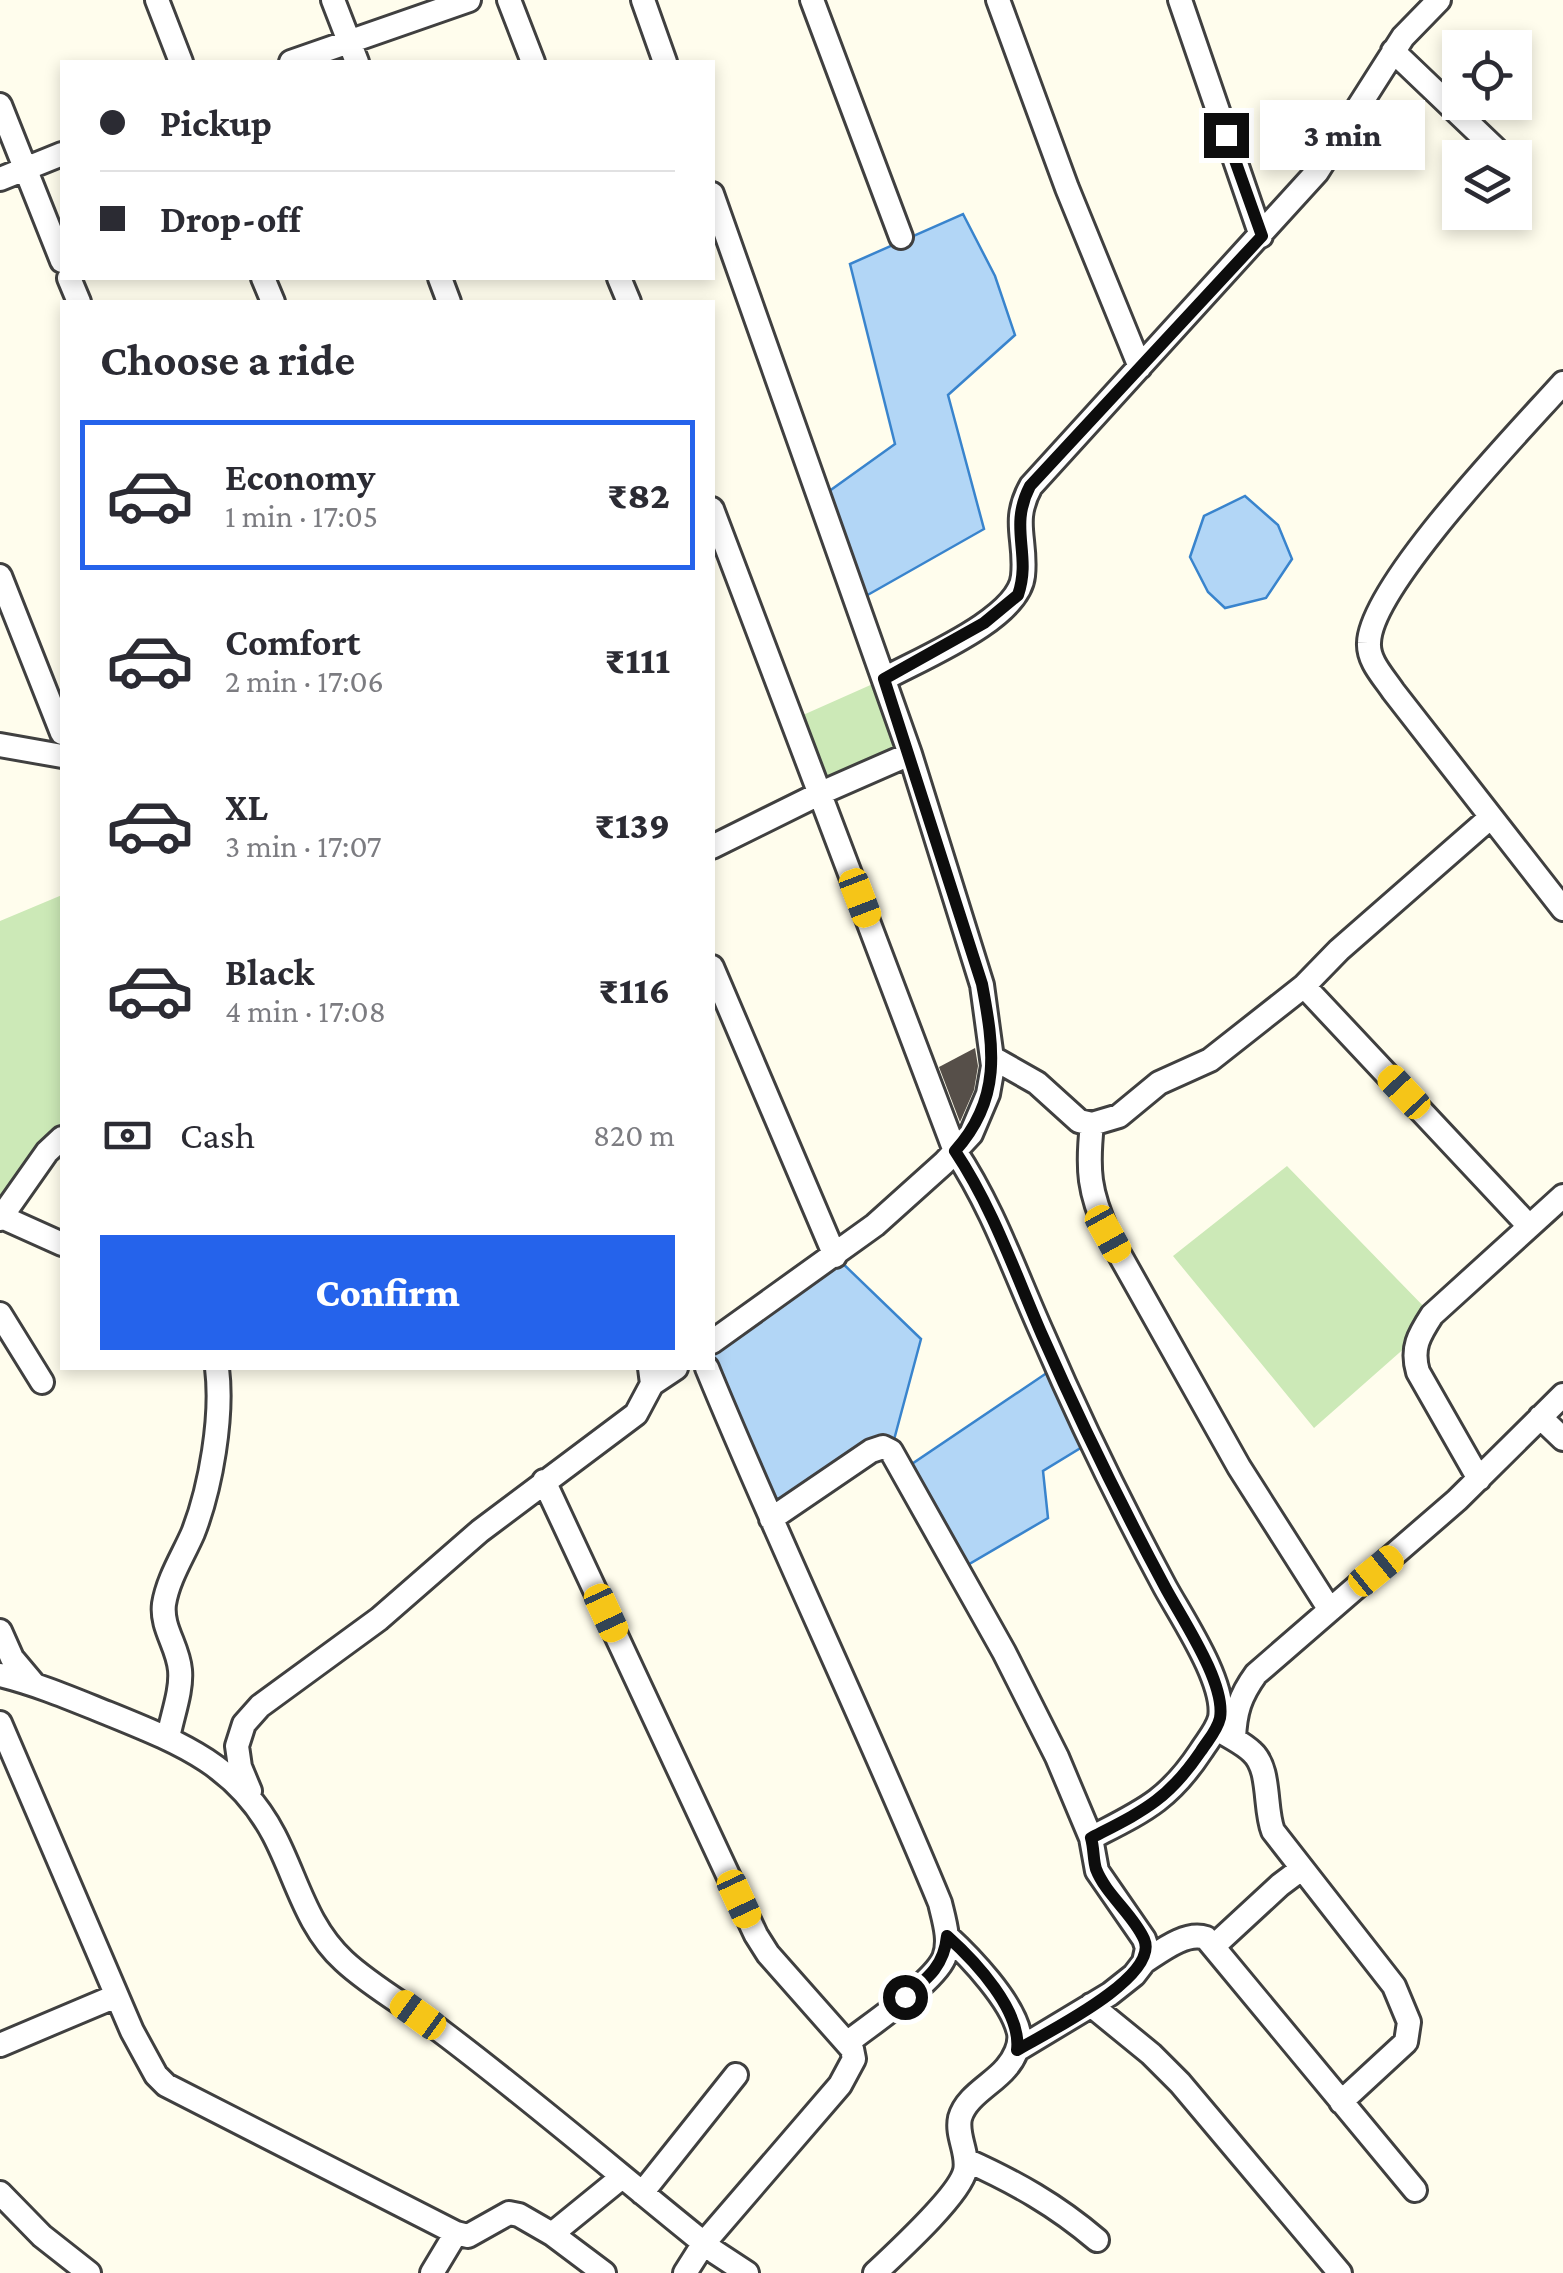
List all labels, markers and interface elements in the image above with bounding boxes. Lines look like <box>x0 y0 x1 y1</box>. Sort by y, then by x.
map controls <box>1442 30 1532 230</box>
button: locate <box>1442 30 1532 120</box>
callout: 3 min <box>1261 100 1426 170</box>
text: Pickup <box>160 102 272 144</box>
route end <box>1204 113 1249 158</box>
text: 3 min <box>1303 117 1382 153</box>
button: layers <box>1442 140 1532 230</box>
text: Drop-off <box>160 198 301 240</box>
text: Choose a ride <box>100 335 355 385</box>
icon: car <box>105 450 195 540</box>
text: Economy <box>225 456 375 498</box>
text: ₹82 <box>607 474 670 516</box>
text: 1 min · 17:05 <box>225 498 378 534</box>
icon: car <box>105 615 195 705</box>
text: Comfort <box>225 621 361 663</box>
text: ₹111 <box>605 639 670 681</box>
text: 2 min · 17:06 <box>225 663 384 699</box>
icon: car <box>105 780 195 870</box>
text: XL <box>225 786 268 828</box>
text: ₹139 <box>594 804 670 846</box>
text: 3 min · 17:07 <box>225 828 381 864</box>
car <box>835 865 885 931</box>
icon: car <box>105 945 195 1035</box>
text: Black <box>225 951 314 993</box>
text: ₹116 <box>598 969 670 1011</box>
text: 4 min · 17:08 <box>225 993 386 1029</box>
car <box>1373 1060 1435 1124</box>
icon: cash <box>100 1108 155 1163</box>
text: Cash <box>180 1114 255 1156</box>
text: 820 m <box>593 1117 675 1153</box>
car <box>1080 1200 1136 1268</box>
button: Confirm <box>100 1235 675 1350</box>
car <box>1343 1540 1409 1602</box>
car <box>580 1579 632 1647</box>
car <box>713 1865 765 1933</box>
route start <box>883 1975 928 2020</box>
car <box>385 1985 451 2045</box>

